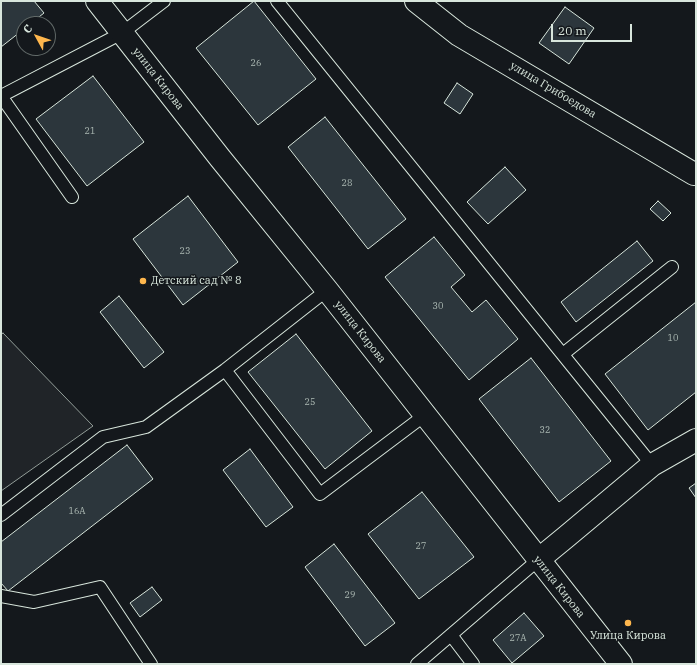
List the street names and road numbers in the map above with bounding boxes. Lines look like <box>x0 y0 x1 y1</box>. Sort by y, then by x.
street label: улица Кирова <box>130 45 186 113</box>
street label: улица Грибоедова <box>507 59 599 121</box>
street label: улица Кирова <box>332 298 388 366</box>
street label: улица Кирова <box>531 553 587 621</box>

